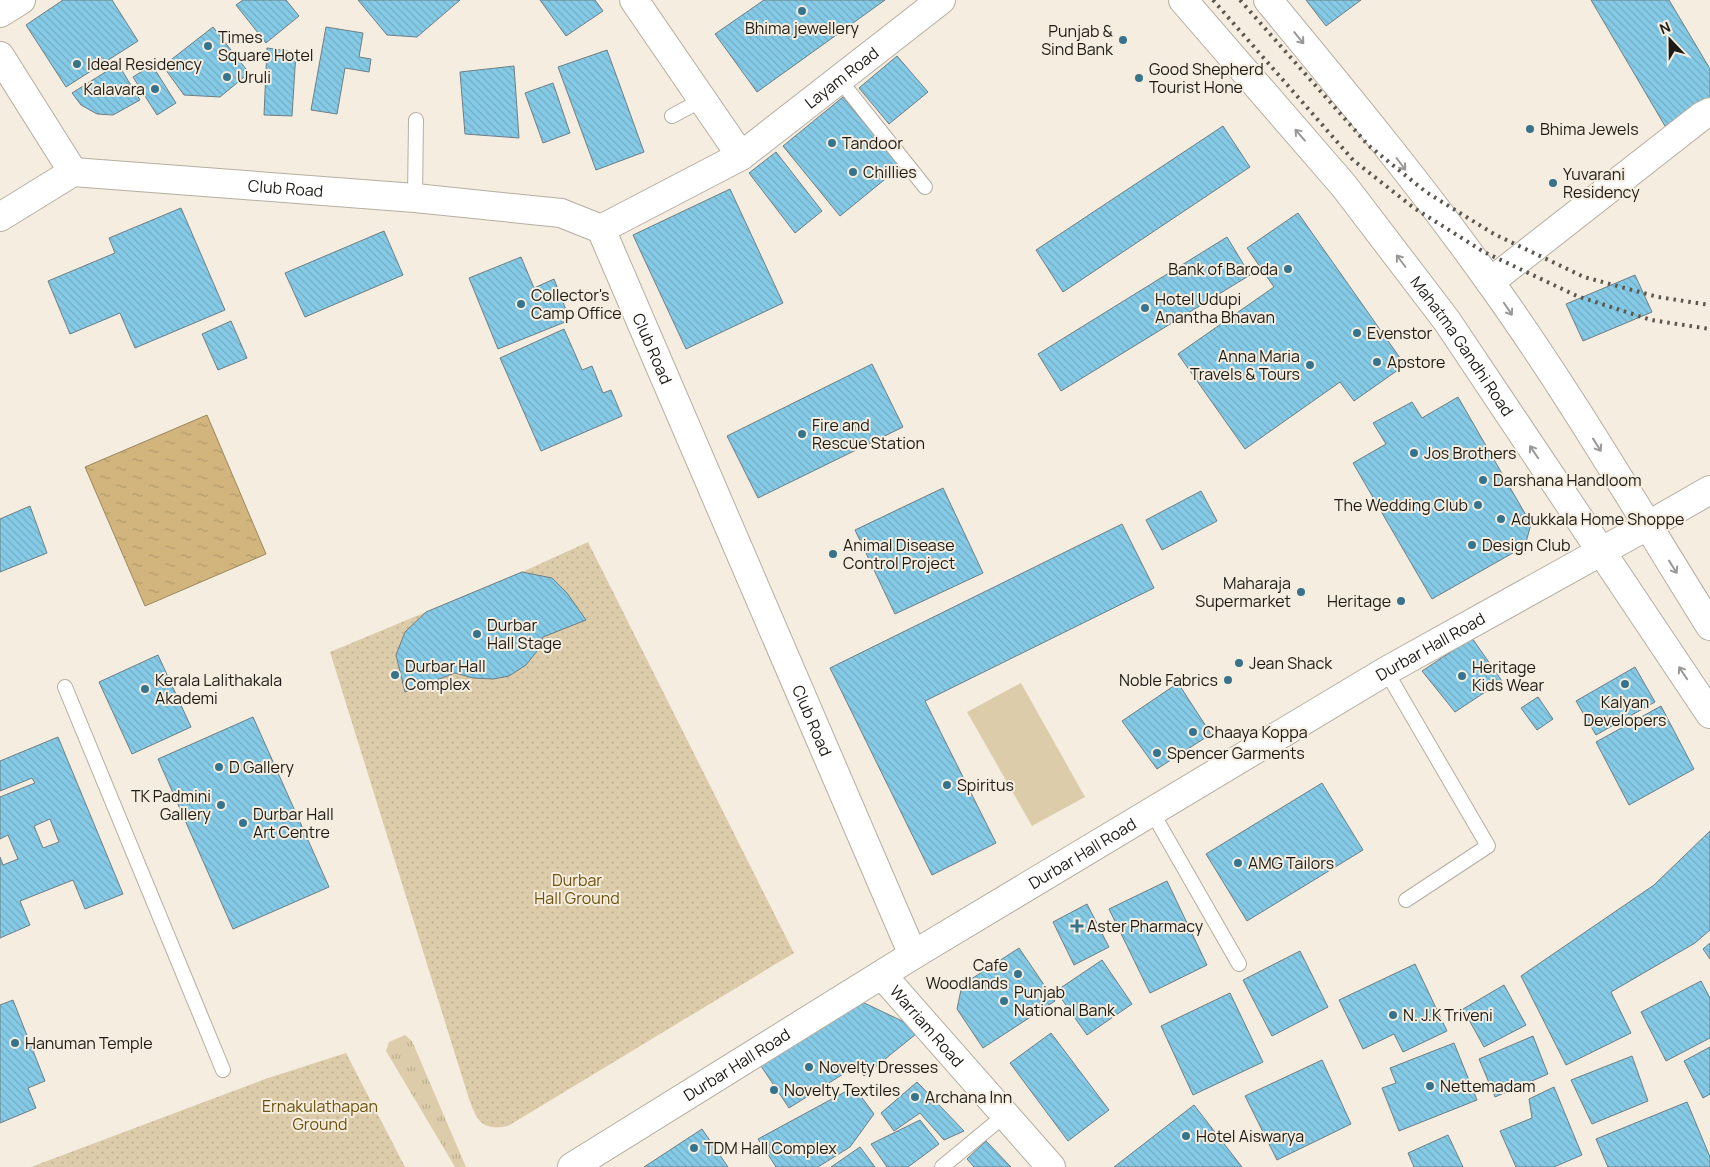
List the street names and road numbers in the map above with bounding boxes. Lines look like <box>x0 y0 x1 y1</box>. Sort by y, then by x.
street label: Layam Road <box>800 42 883 113</box>
street label: Club Road <box>247 174 324 202</box>
street label: Mahatma Gandhi Road <box>1406 271 1519 421</box>
street label: Club Road <box>627 309 677 387</box>
street label: Durbar Hall Road <box>1372 607 1489 686</box>
street label: Club Road <box>787 682 837 759</box>
street label: Durbar Hall Road <box>1024 813 1140 894</box>
street label: Warriam Road <box>885 980 969 1072</box>
street label: Durbar Hall Road <box>679 1023 794 1106</box>

